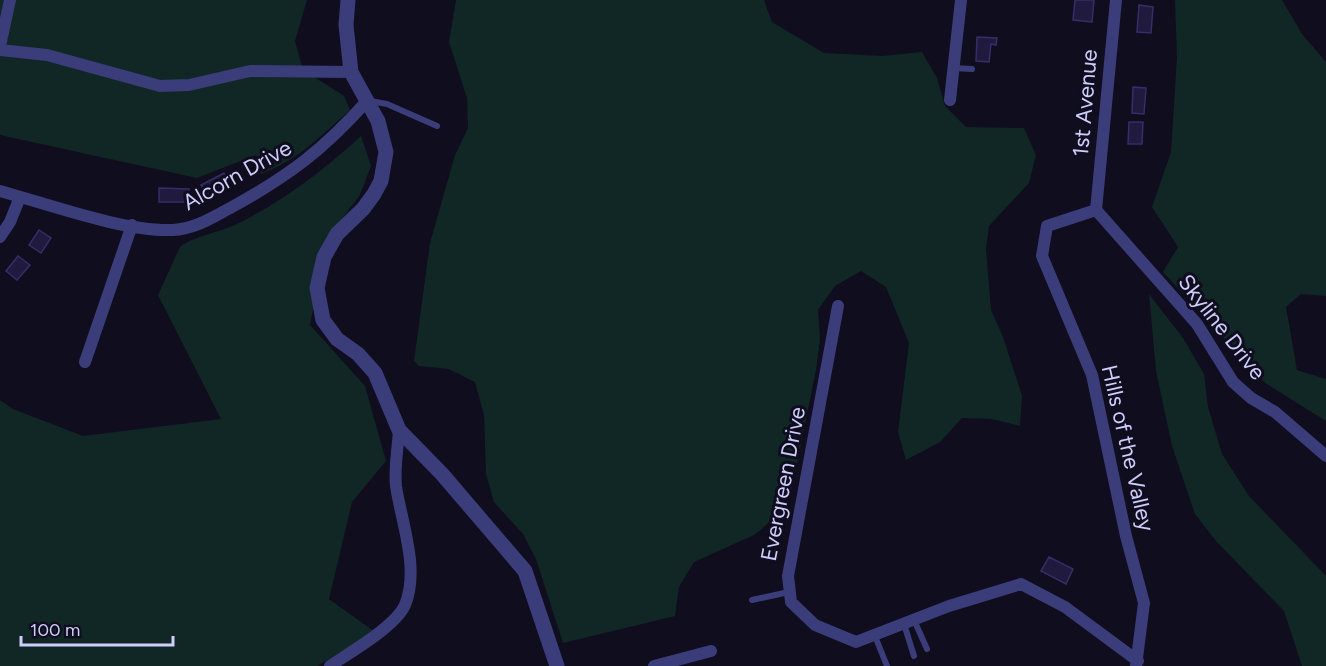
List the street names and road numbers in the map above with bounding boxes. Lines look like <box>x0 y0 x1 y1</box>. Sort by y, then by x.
street label: 1st Avenue <box>1067 48 1103 158</box>
street label: Alcorn Drive <box>178 134 296 216</box>
street label: Skyline Drive <box>1172 269 1272 385</box>
street label: Hills of the Valley <box>1096 362 1160 534</box>
street label: Evergreen Drive <box>755 405 811 563</box>

